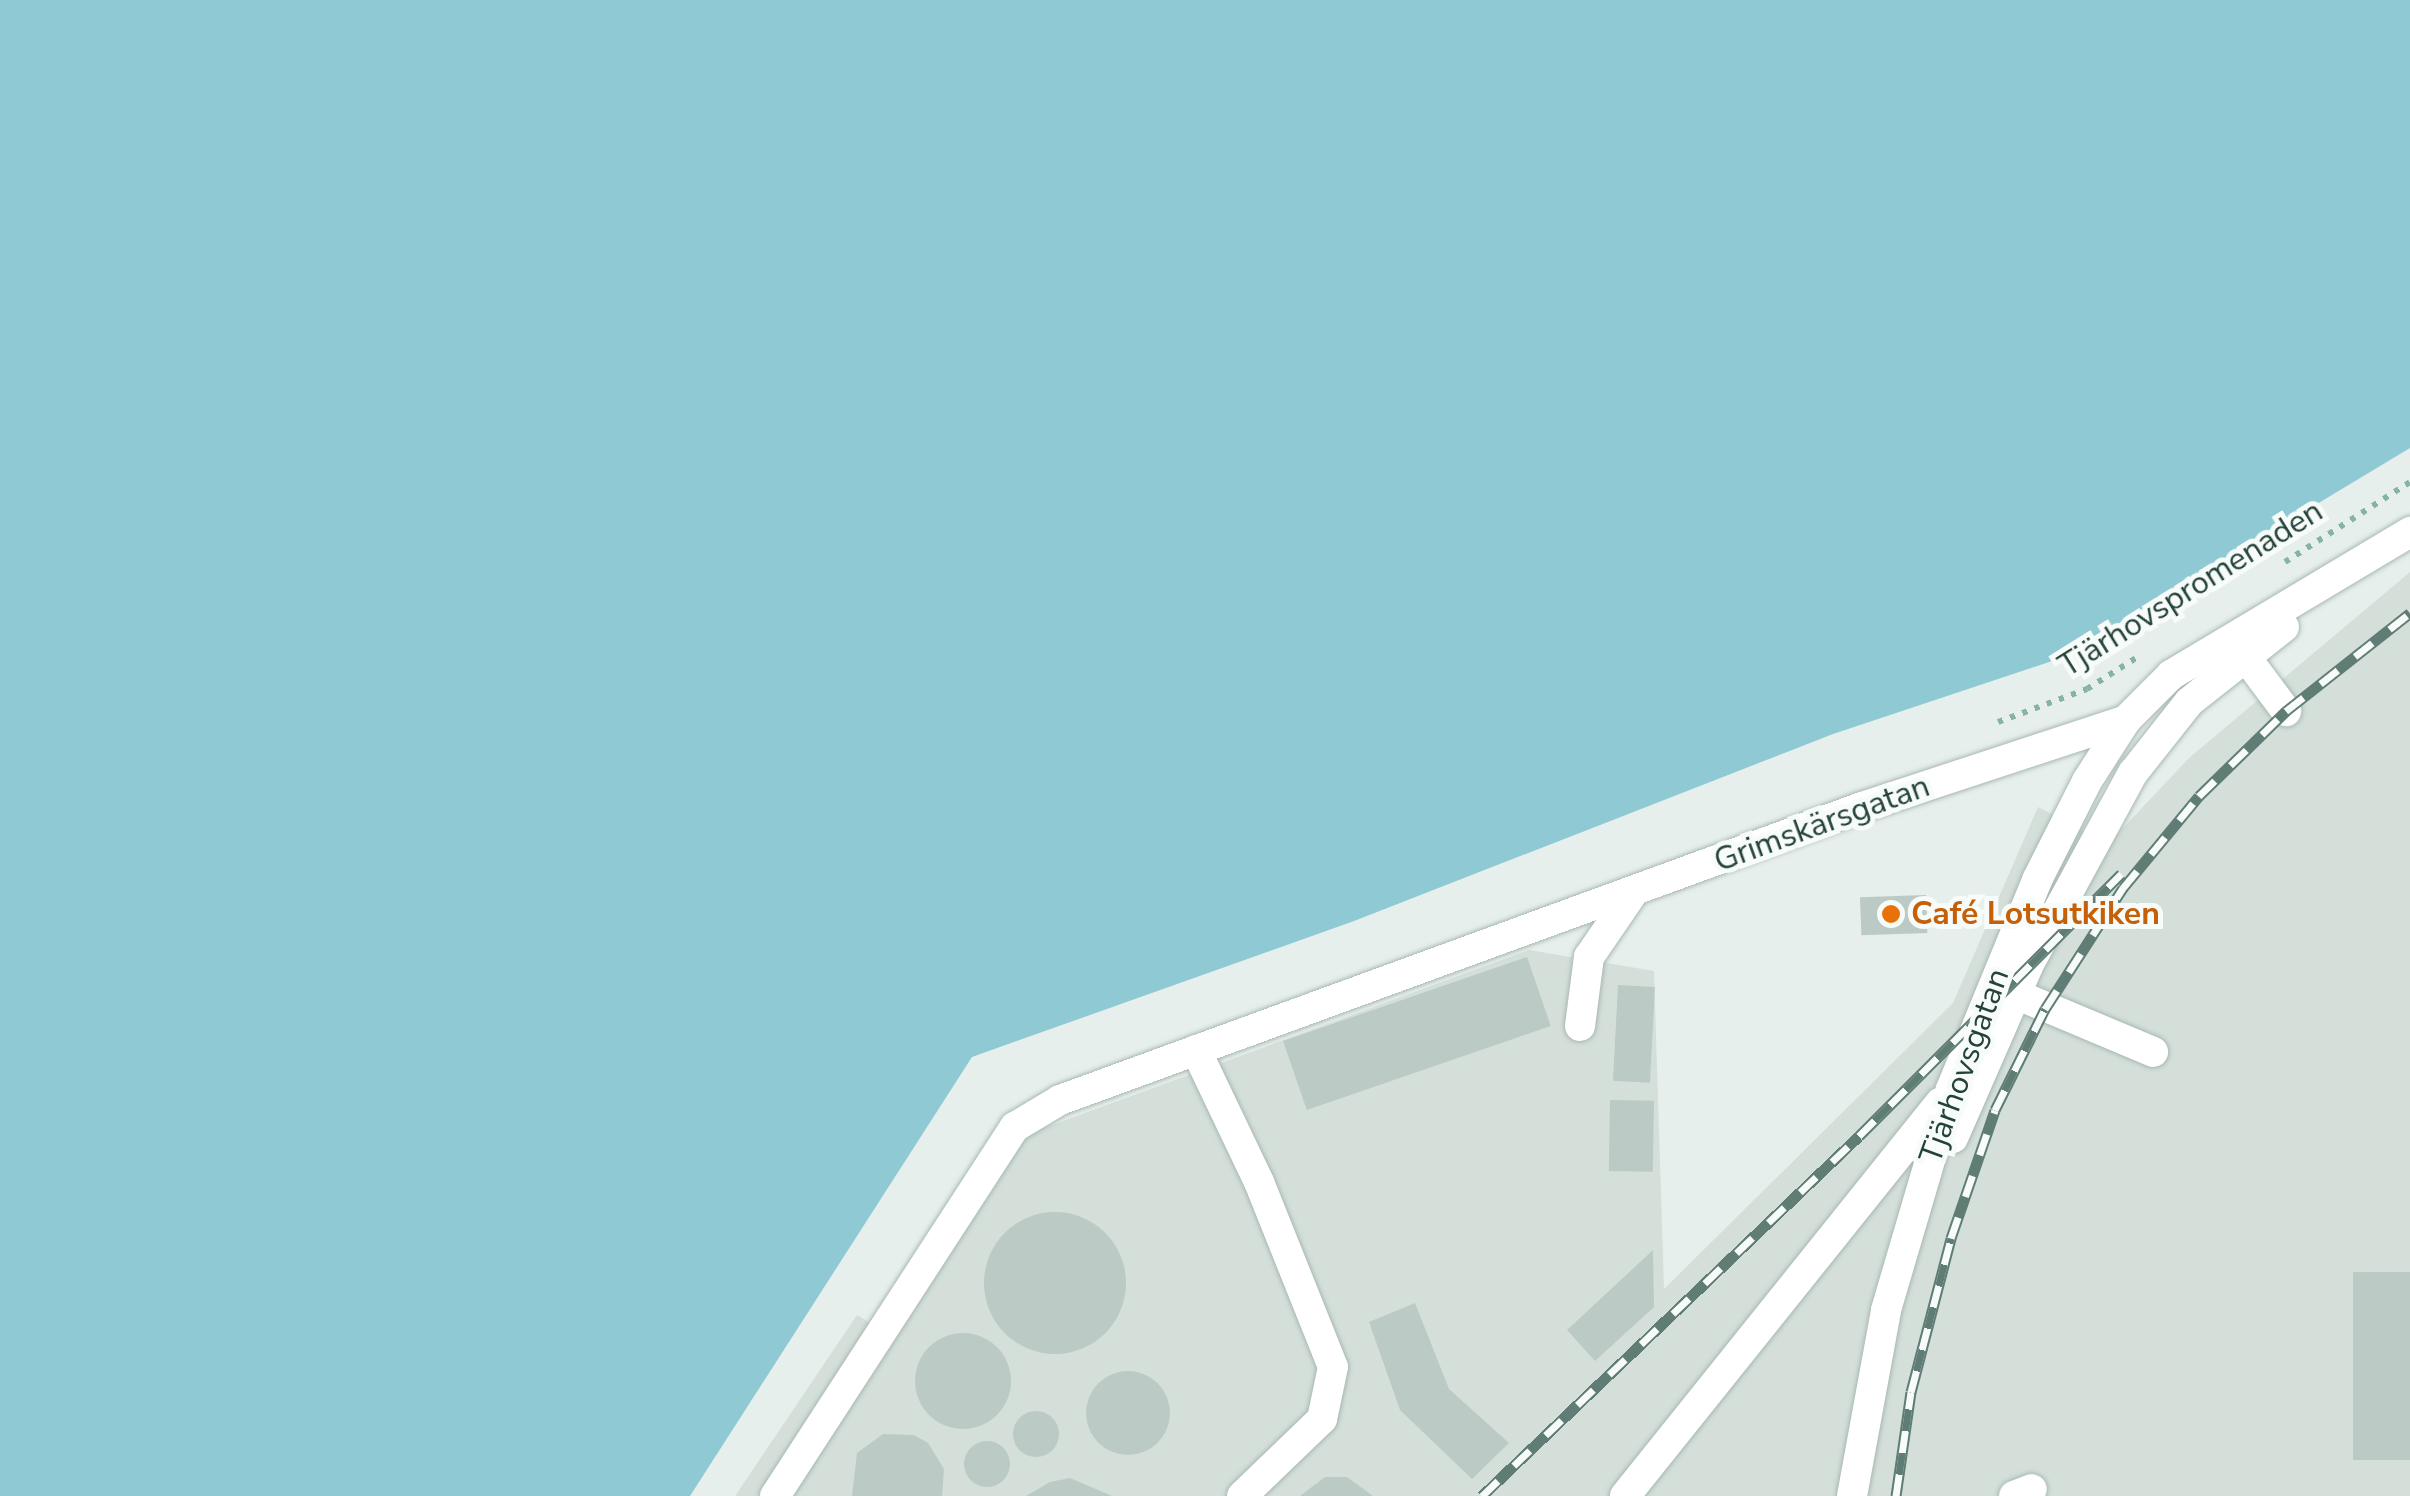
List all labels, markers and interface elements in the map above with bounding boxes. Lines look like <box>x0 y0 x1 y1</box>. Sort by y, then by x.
street label: Tjärhovspromenaden <box>2052 492 2330 686</box>
street label: Grimskärsgatan <box>1709 767 1935 881</box>
place label: Café Lotsutkiken <box>1911 895 2160 933</box>
marker: Café Lotsutkiken <box>1880 903 1902 925</box>
street label: Tjärhovsgatan <box>1912 963 2018 1169</box>

